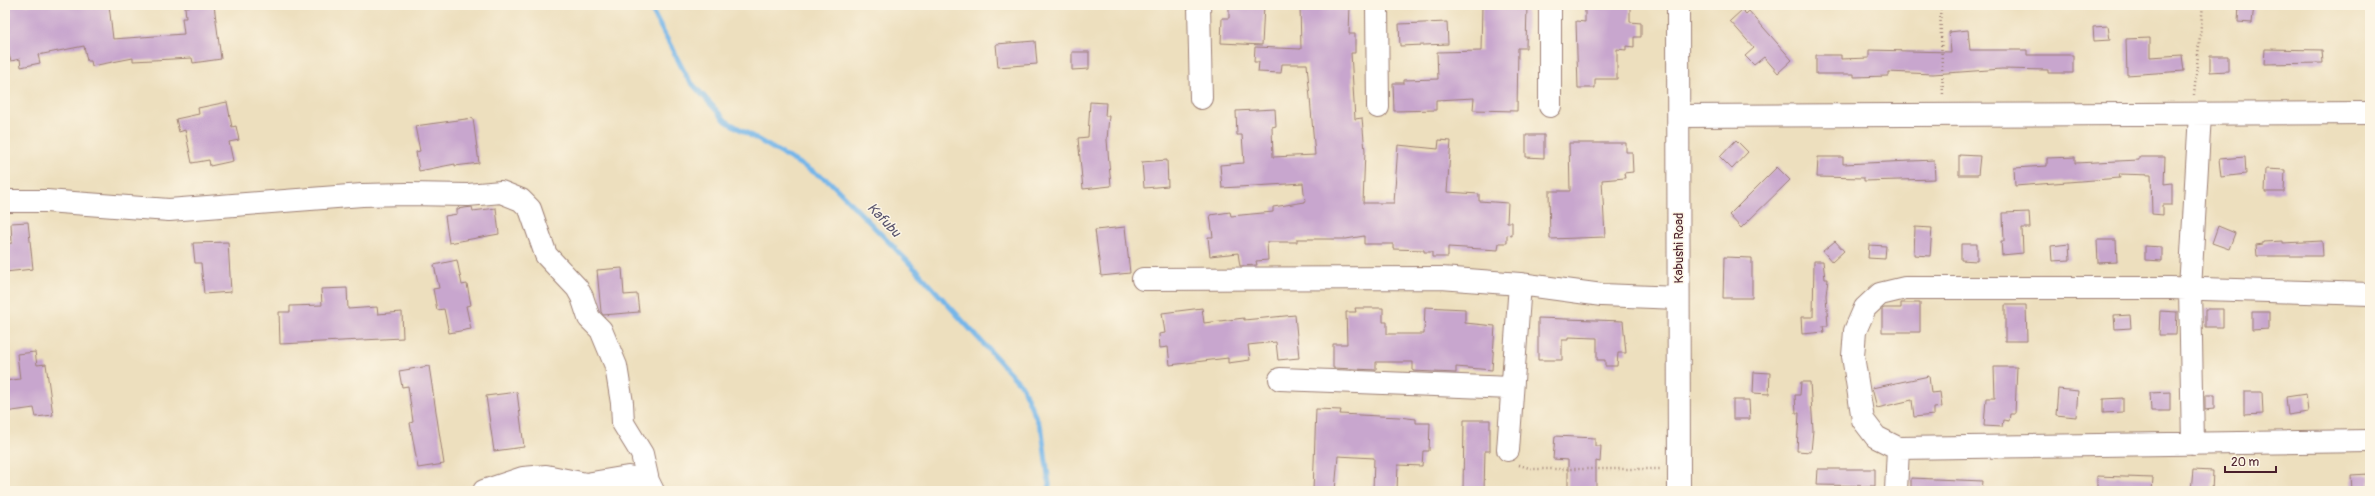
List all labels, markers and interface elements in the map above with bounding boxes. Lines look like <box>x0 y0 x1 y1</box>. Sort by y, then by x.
water label: Kafubu <box>864 199 905 241</box>
street label: Kabushi Road <box>1671 213 1687 283</box>
scale bar <box>2225 448 2276 474</box>
text: 20 m <box>2231 455 2260 470</box>

